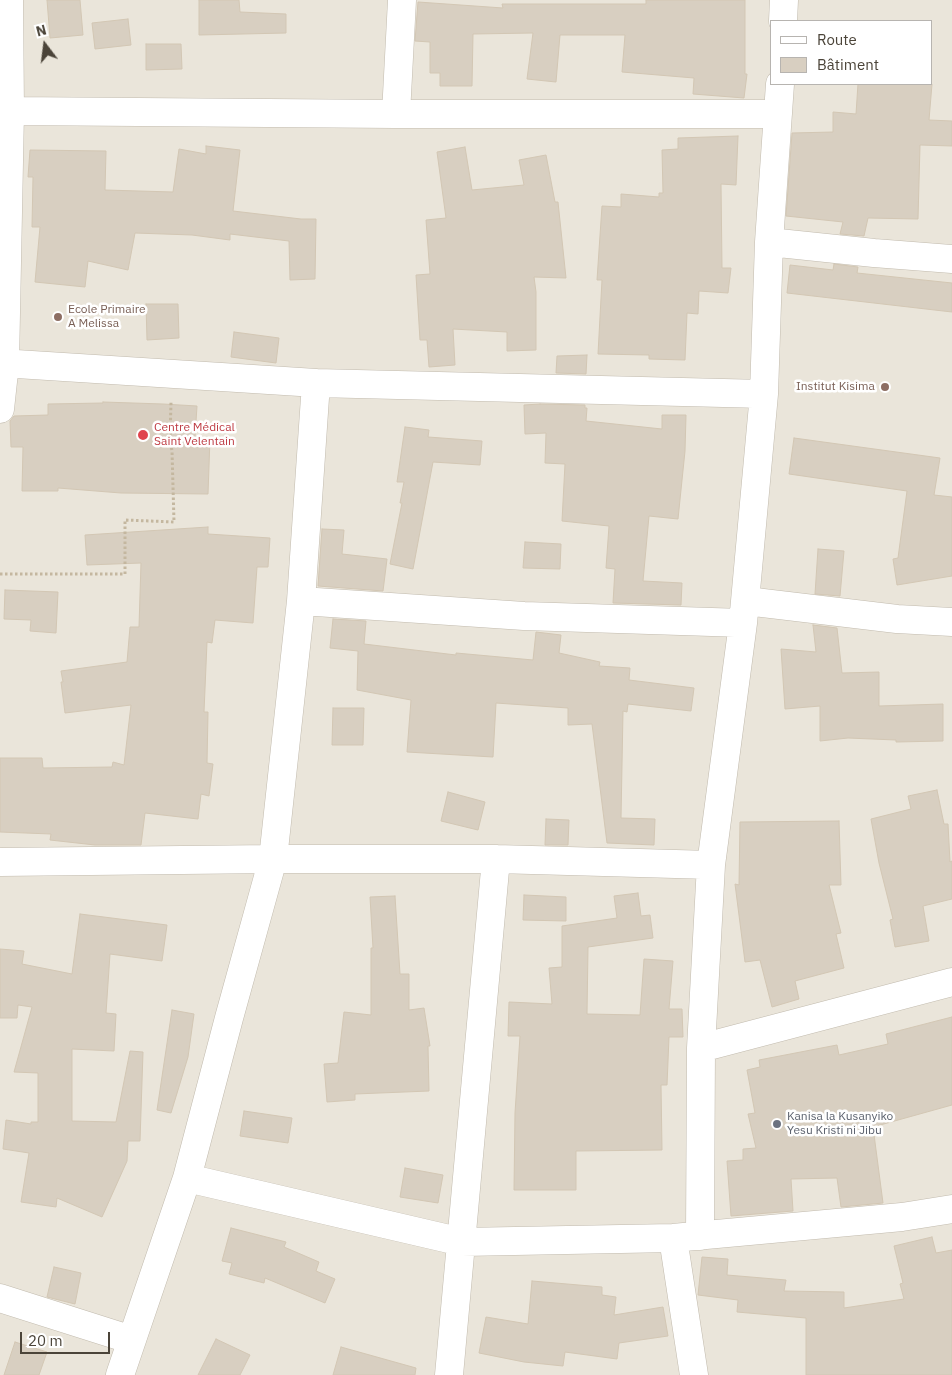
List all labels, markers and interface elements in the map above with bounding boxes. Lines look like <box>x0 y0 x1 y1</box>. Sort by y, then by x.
north arrow <box>20 20 70 70</box>
legend <box>770 20 932 85</box>
text: N <box>34 21 48 41</box>
text: Route <box>817 30 857 49</box>
text: Bâtiment <box>817 55 879 74</box>
place label: Ecole Primaire A Melissa <box>68 303 146 331</box>
marker: Ecole Primaire A Melissa <box>52 311 64 323</box>
place label: Institut Kisima <box>796 380 875 394</box>
marker: Institut Kisima <box>879 381 891 393</box>
place label: Centre Médical Saint Velentain <box>154 421 235 449</box>
marker: Centre Médical Saint Velentain <box>136 428 150 442</box>
place label: Kanisa la Kusanyiko Yesu Kristi ni Jibu <box>787 1110 893 1138</box>
marker: Kanisa la Kusanyiko Yesu Kristi ni Jibu <box>771 1118 783 1130</box>
scale bar <box>22 1322 112 1354</box>
text: 20 m <box>28 1331 63 1350</box>

